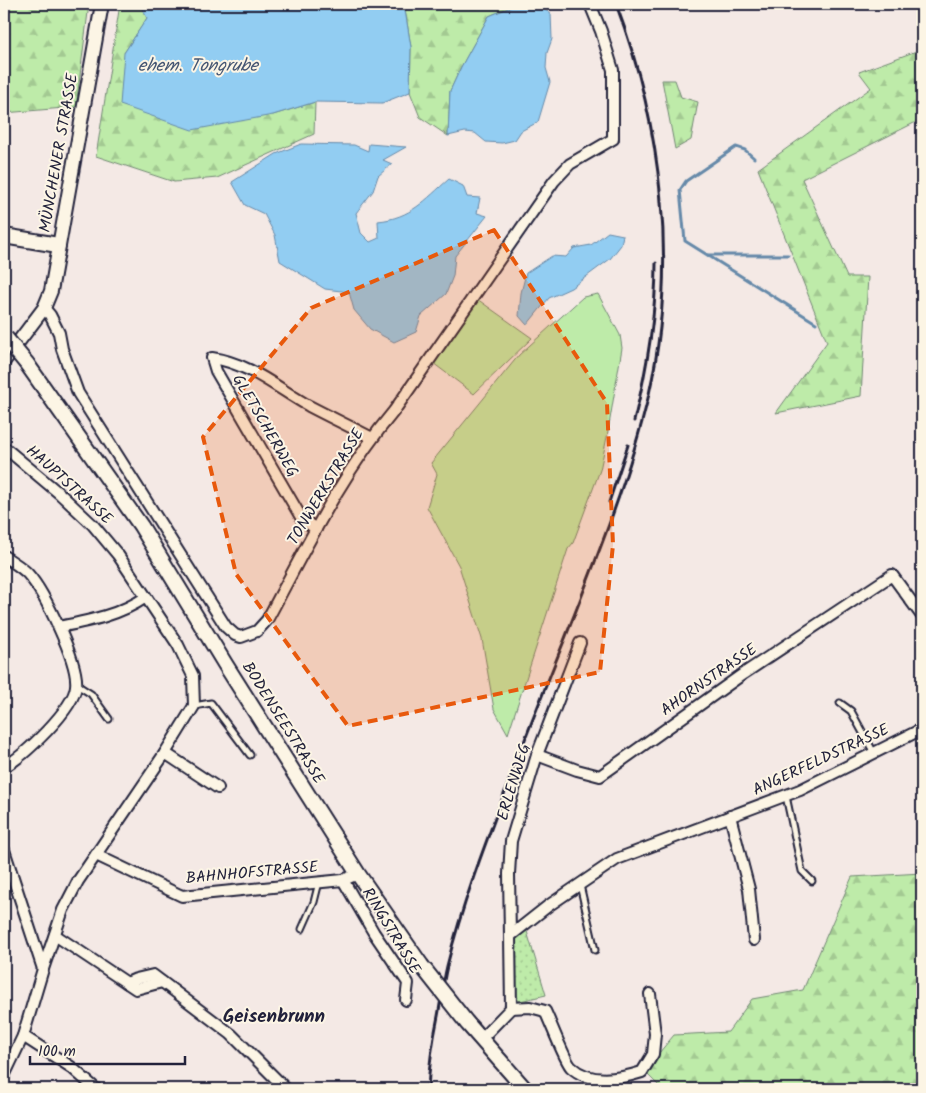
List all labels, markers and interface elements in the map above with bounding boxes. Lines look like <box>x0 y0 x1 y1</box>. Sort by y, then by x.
water label: ehem. Tongrube <box>138 52 260 81</box>
street label: MÜNCHENER STRASSE <box>33 71 85 234</box>
street label: GLETSCHERWEG <box>225 370 305 482</box>
street label: TONWERKSTRASSE <box>281 423 371 550</box>
street label: HAUPTSTRASSE <box>20 439 119 531</box>
street label: AHORNSTRASSE <box>656 637 763 723</box>
street label: BODENSEESTRASSE <box>235 657 331 790</box>
street label: ANGERFELDSTRASSE <box>749 717 894 803</box>
street label: ERLENWEG <box>490 740 538 824</box>
street label: BAHNHOFSTRASSE <box>185 855 320 891</box>
street label: RINGSTRASSE <box>355 883 427 980</box>
district label: Geisenbrunn <box>223 1002 325 1032</box>
scale bar <box>30 1033 185 1065</box>
text: 100 m <box>38 1040 76 1064</box>

